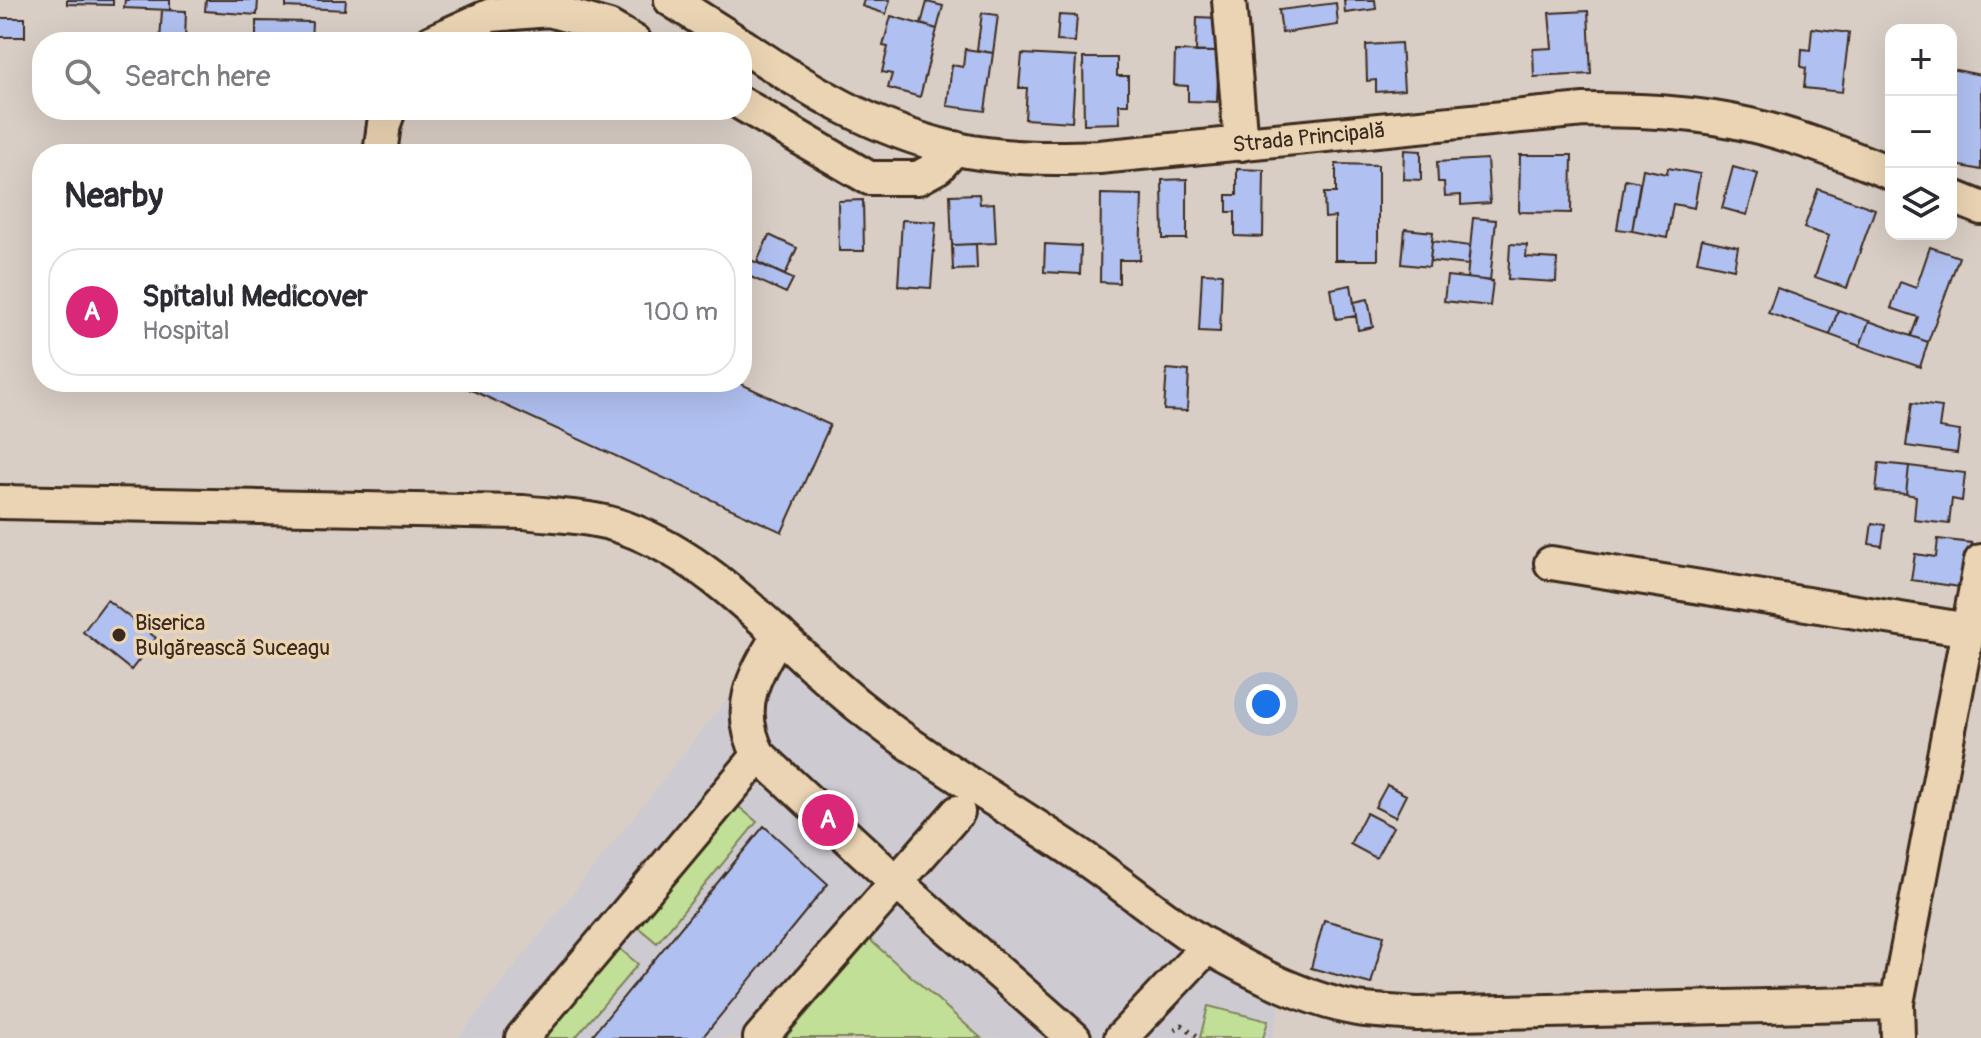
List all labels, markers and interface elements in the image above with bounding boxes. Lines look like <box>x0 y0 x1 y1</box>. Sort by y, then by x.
map controls <box>1885 24 1957 240</box>
button: + <box>1885 24 1957 96</box>
search box <box>32 32 752 120</box>
icon: search <box>60 54 104 98</box>
text: Search here <box>124 58 271 95</box>
button: − <box>1885 96 1957 168</box>
street label: Strada Principală <box>1231 116 1387 159</box>
button: layers <box>1885 168 1957 240</box>
text: Nearby <box>64 175 163 218</box>
text: Spitalul Medicover <box>142 278 368 315</box>
text: A <box>84 296 100 328</box>
text: 100 m <box>644 296 718 328</box>
text: Hospital <box>142 315 230 347</box>
place label: Biserica Bulgărească Suceagu <box>135 609 330 662</box>
marker: Biserica Bulgărească Suceagu <box>110 626 128 644</box>
your location <box>1246 684 1286 724</box>
pin: A <box>802 790 854 850</box>

